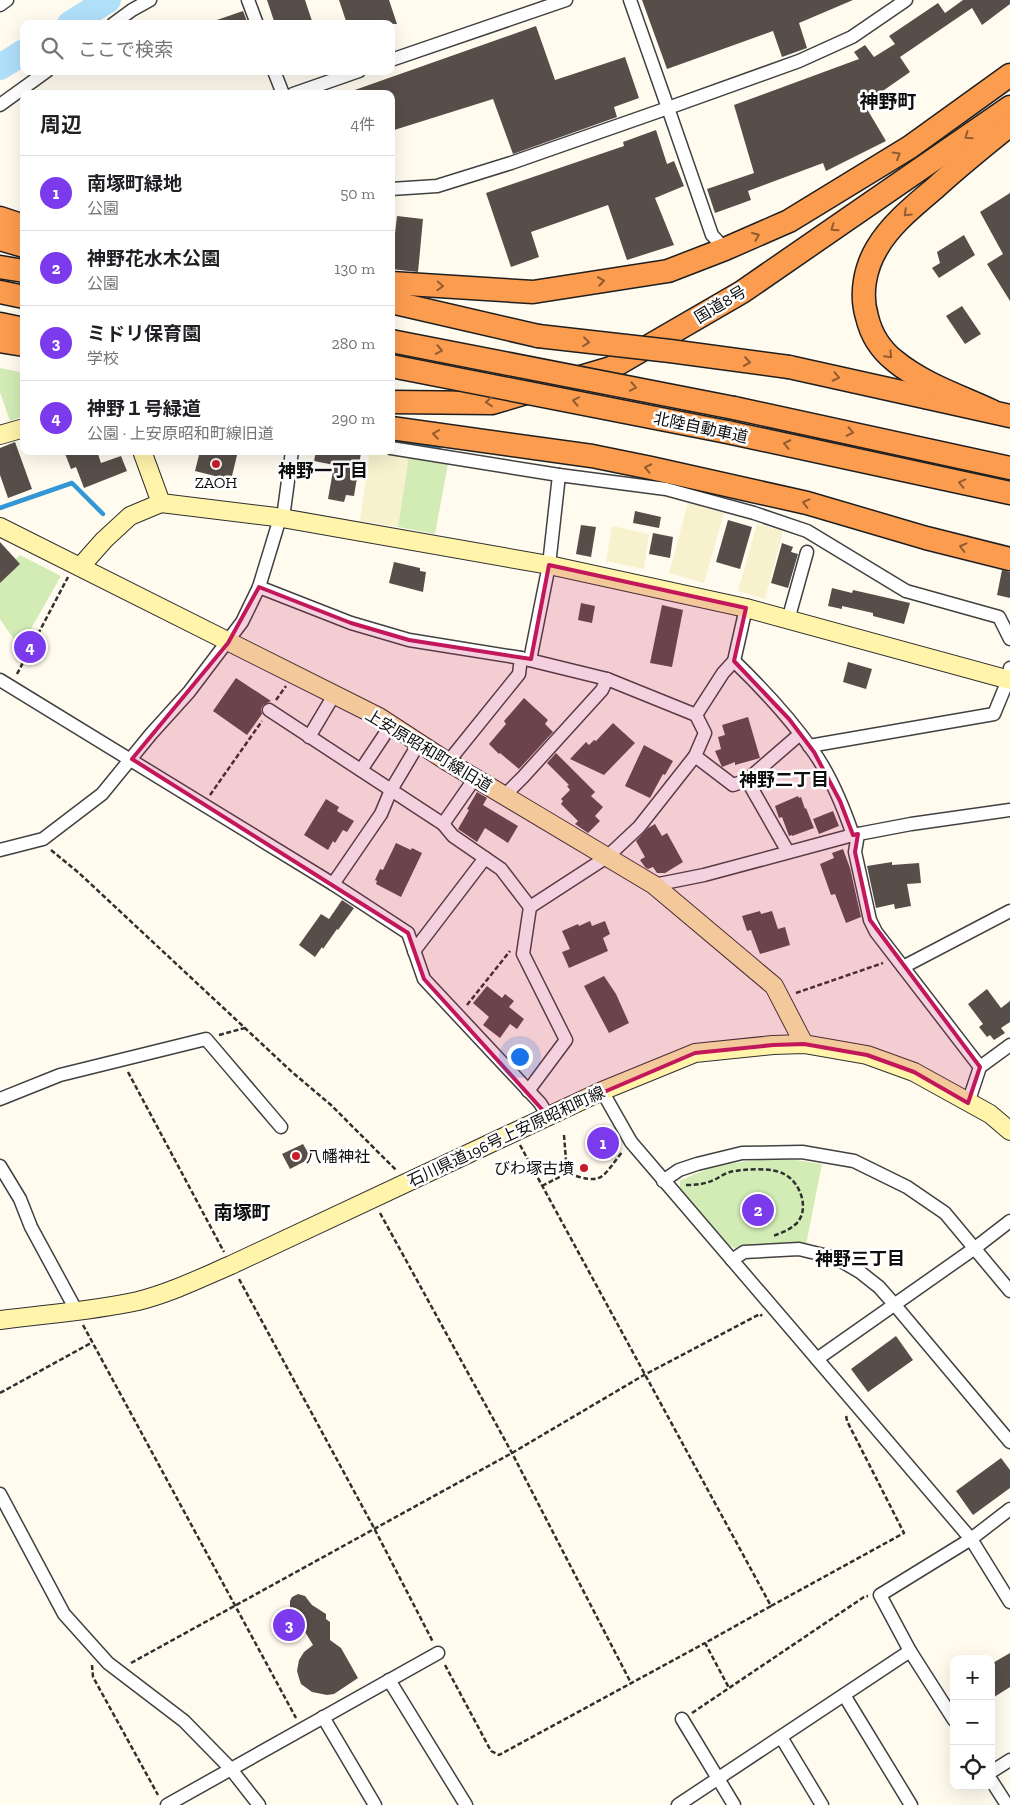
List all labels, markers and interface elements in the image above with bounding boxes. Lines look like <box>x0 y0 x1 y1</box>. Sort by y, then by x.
search box <box>20 20 395 75</box>
icon: search <box>38 34 66 62</box>
text: ここで検索 <box>78 38 173 61</box>
district label: 神野町 <box>859 90 917 113</box>
text: 周辺 <box>40 112 82 137</box>
text: 4件 <box>350 115 375 134</box>
one-way arrow <box>964 130 973 139</box>
one-way arrow <box>892 152 901 162</box>
text: 南塚町緑地 <box>87 172 182 195</box>
text: 1 <box>53 184 59 203</box>
text: 50 m <box>340 184 375 203</box>
text: 公園 <box>87 199 119 218</box>
one-way arrow <box>903 207 912 216</box>
one-way arrow <box>830 222 840 231</box>
one-way arrow <box>751 231 760 242</box>
text: 神野花水木公園 <box>87 247 220 270</box>
text: 2 <box>52 259 60 278</box>
text: 130 m <box>334 259 375 278</box>
text: 公園 <box>87 274 119 293</box>
one-way arrow <box>598 276 606 287</box>
one-way arrow <box>436 281 444 292</box>
street label: 国道8号 <box>691 282 749 327</box>
text: ミドリ保育園 <box>87 322 201 345</box>
text: 3 <box>52 334 60 353</box>
text: 280 m <box>331 334 375 353</box>
one-way arrow <box>582 336 590 347</box>
one-way arrow <box>435 344 444 354</box>
text: 学校 <box>87 349 119 368</box>
one-way arrow <box>883 349 892 358</box>
one-way arrow <box>743 356 752 366</box>
one-way arrow <box>832 371 841 382</box>
one-way arrow <box>629 382 637 392</box>
text: 神野１号緑道 <box>87 397 201 420</box>
one-way arrow <box>485 397 493 408</box>
one-way arrow <box>571 397 580 407</box>
street label: 北陸自動車道 <box>652 408 750 447</box>
text: 4 <box>51 409 61 428</box>
text: 290 m <box>332 409 375 428</box>
text: 公園 · 上安原昭和町線旧道 <box>87 424 274 443</box>
one-way arrow <box>846 426 854 437</box>
one-way arrow <box>431 429 439 440</box>
one-way arrow <box>782 440 791 450</box>
marker: ZAOH <box>210 458 222 470</box>
district label: 神野一丁目 <box>278 460 368 482</box>
one-way arrow <box>643 463 652 473</box>
place label: ZAOH <box>195 473 237 492</box>
one-way arrow <box>958 478 967 489</box>
one-way arrow <box>803 499 811 509</box>
one-way arrow <box>959 543 967 553</box>
pin: 4 <box>14 628 46 666</box>
street label: 上安原昭和町線旧道 <box>362 705 495 796</box>
district label: 神野二丁目 <box>739 769 829 791</box>
your location <box>507 1044 533 1070</box>
street label: 石川県道196号上安原昭和町線 <box>404 1082 608 1190</box>
pin: 1 <box>587 1124 619 1162</box>
place label: 八幡神社 <box>306 1147 370 1166</box>
marker: 八幡神社 <box>290 1150 302 1162</box>
place label: びわ塚古墳 <box>494 1159 574 1178</box>
marker: びわ塚古墳 <box>578 1162 590 1174</box>
pin: 2 <box>742 1191 774 1229</box>
district label: 南塚町 <box>213 1201 271 1224</box>
district label: 神野三丁目 <box>815 1248 905 1270</box>
pin: 3 <box>273 1606 305 1644</box>
map controls <box>950 1655 995 1790</box>
button: + <box>950 1655 995 1700</box>
button: − <box>950 1700 995 1745</box>
button: locate <box>950 1745 995 1790</box>

